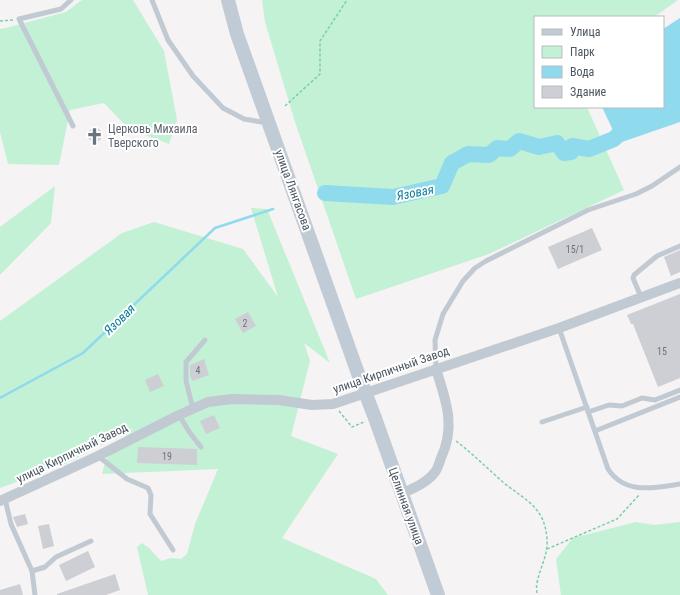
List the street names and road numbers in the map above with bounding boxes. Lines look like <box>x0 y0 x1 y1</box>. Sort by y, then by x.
street label: улица Лянгасова <box>272 148 314 232</box>
street label: улица Кирпичный Завод <box>331 343 451 396</box>
street label: улица Кирпичный Завод <box>14 420 130 486</box>
street label: Целинная улица <box>386 466 427 547</box>

